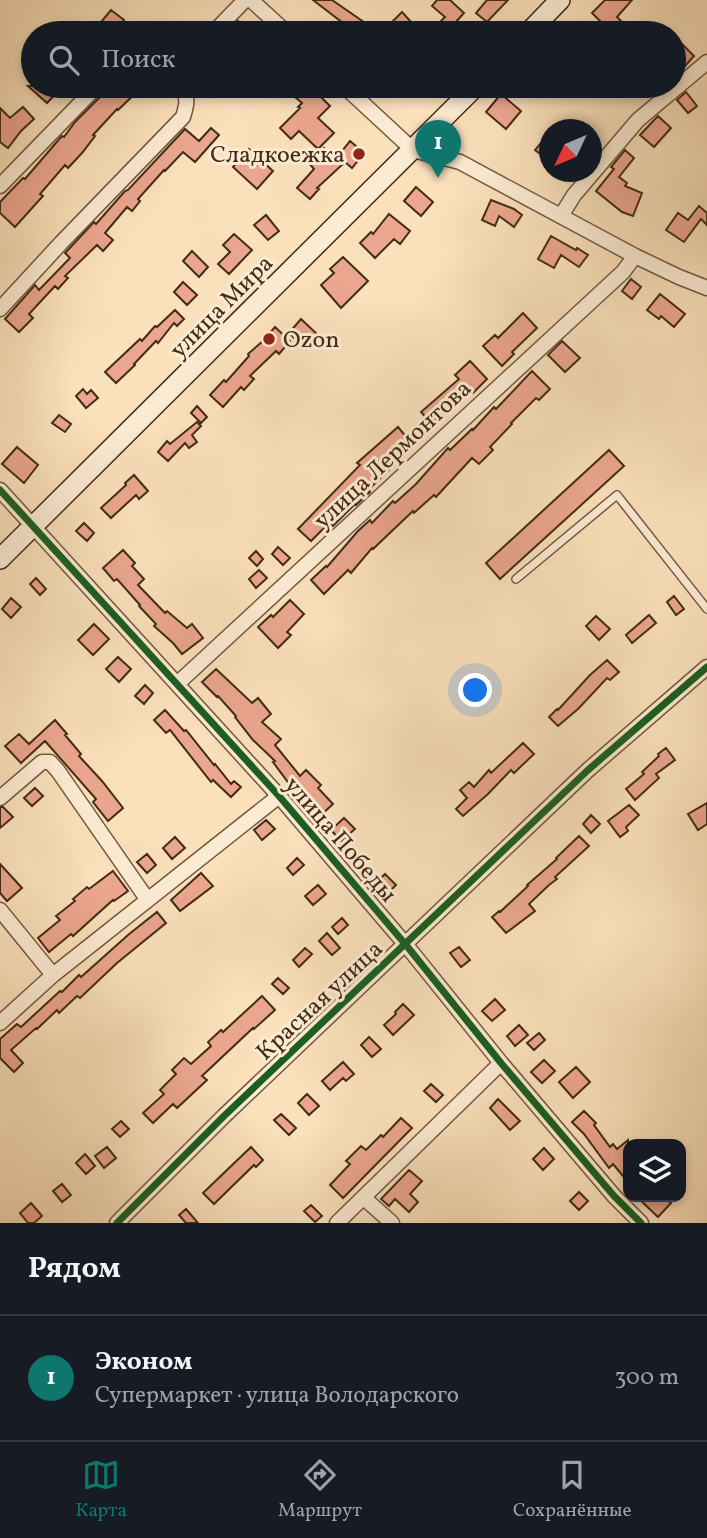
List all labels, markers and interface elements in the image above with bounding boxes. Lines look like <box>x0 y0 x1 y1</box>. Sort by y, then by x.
search box <box>21 21 686 98</box>
icon: search <box>45 41 83 79</box>
text: Поиск <box>101 42 175 78</box>
north arrow <box>539 119 602 182</box>
pin: 1 <box>415 120 461 178</box>
place label: Сладкоежка <box>210 139 345 173</box>
marker: Сладкоежка <box>351 146 367 162</box>
street label: улица Мира <box>163 248 282 367</box>
place label: Ozon <box>283 324 340 358</box>
marker: Ozon <box>261 331 277 347</box>
street label: улица Лермонтова <box>307 373 480 538</box>
your location <box>458 673 492 707</box>
street label: улица Победы <box>275 770 404 911</box>
street label: Красная улица <box>249 934 391 1069</box>
map controls <box>623 1139 686 1202</box>
button: layers <box>623 1139 686 1202</box>
text: Рядом <box>28 1248 121 1290</box>
text: Эконом <box>95 1344 193 1380</box>
text: 1 <box>46 1362 56 1394</box>
text: 300 m <box>615 1362 679 1394</box>
text: Супермаркет · улица Володарского <box>95 1380 459 1412</box>
tab: Карта <box>76 1456 127 1524</box>
tab: Маршрут <box>278 1456 362 1524</box>
tab: Сохранённые <box>513 1456 631 1524</box>

